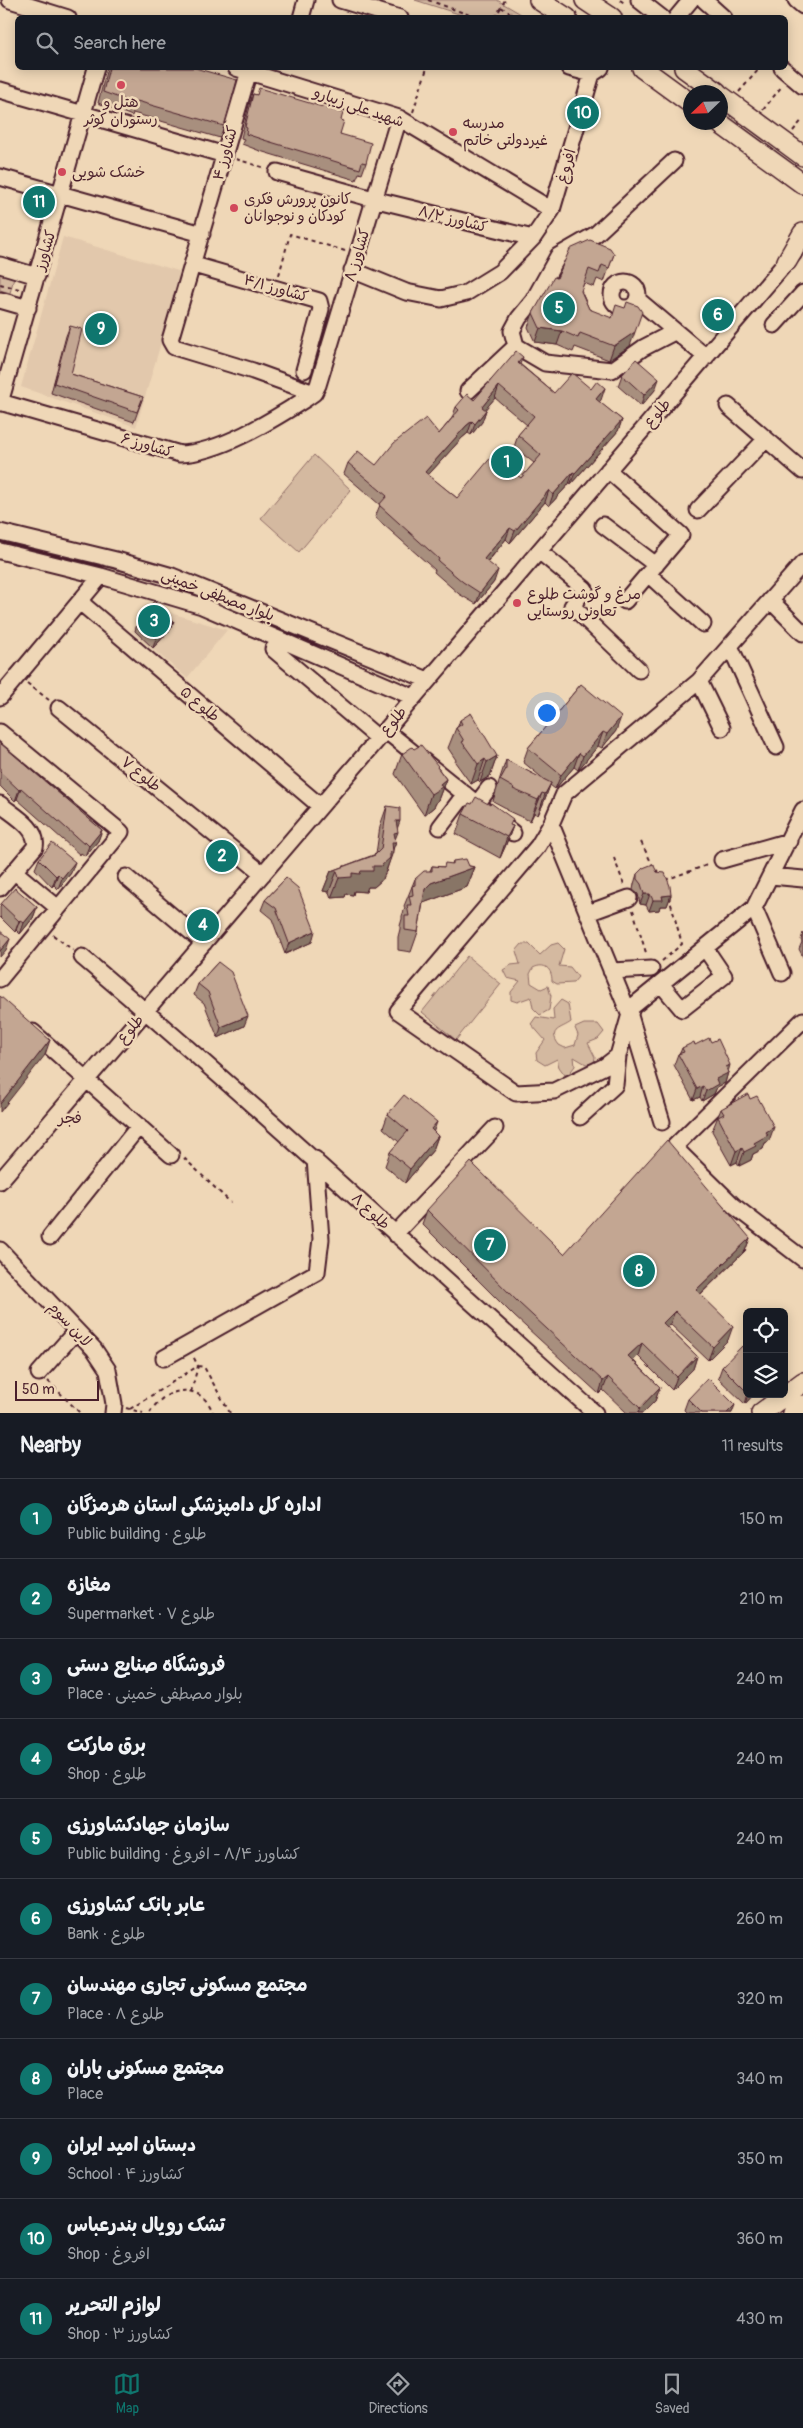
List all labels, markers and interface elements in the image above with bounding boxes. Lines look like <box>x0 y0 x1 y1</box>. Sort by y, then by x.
search box <box>15 15 788 70</box>
icon: search <box>33 29 61 57</box>
text: Search here <box>73 31 166 55</box>
marker: هتل و رستوران کوثر <box>115 79 127 91</box>
street label: شهید علی زیبارو <box>310 83 407 132</box>
north arrow <box>683 85 728 130</box>
place label: هتل و رستوران کوثر <box>82 93 158 129</box>
pin: 10 <box>567 94 599 132</box>
place label: مدرسه غیردولتی خاتم <box>463 114 548 152</box>
street label: کشاورز ۴ <box>209 124 242 183</box>
marker: مدرسه غیردولتی خاتم <box>447 126 459 138</box>
street label: افروغ <box>552 147 580 186</box>
place label: خشک شویی <box>72 163 145 182</box>
marker: خشک شویی <box>56 166 68 178</box>
pin: 11 <box>23 183 55 221</box>
place label: کانون پرورش فکری کودکان و نوجوانان <box>244 190 351 226</box>
marker: کانون پرورش فکری کودکان و نوجوانان <box>228 202 240 214</box>
street label: کشاورز ۸/۲ <box>416 202 489 237</box>
street label: کشاورز ۸ <box>340 226 375 284</box>
street label: کشاورز <box>30 228 61 274</box>
street label: کشاورز ۴/۱ <box>241 270 310 307</box>
pin: 5 <box>543 289 575 327</box>
pin: 6 <box>702 296 734 334</box>
pin: 9 <box>85 310 117 348</box>
street label: طلوع <box>640 395 675 432</box>
street label: کشاورز ۶ <box>118 429 175 462</box>
pin: 1 <box>491 443 523 481</box>
street label: بلوار مصطفی خمینی <box>159 565 277 626</box>
place label: مرغ و گوشت طلوع تعاونی روستایی <box>527 585 641 621</box>
marker: مرغ و گوشت طلوع تعاونی روستایی <box>511 597 523 609</box>
pin: 3 <box>138 602 170 640</box>
street label: طلوع ۵ <box>176 682 223 726</box>
your location <box>534 700 560 726</box>
street label: طلوع <box>376 703 411 740</box>
street label: طلوع ۷ <box>117 752 165 796</box>
pin: 2 <box>206 837 238 875</box>
pin: 4 <box>187 906 219 944</box>
street label: طلوع <box>113 1011 148 1048</box>
district label: فجر <box>56 1108 82 1128</box>
street label: طلوع ۸ <box>347 1189 394 1234</box>
pin: 7 <box>474 1226 506 1264</box>
pin: 8 <box>623 1252 655 1290</box>
street label: لاین سوم <box>42 1298 95 1352</box>
map controls <box>743 1308 788 1398</box>
button: locate <box>743 1308 788 1353</box>
button: layers <box>743 1353 788 1398</box>
scale bar <box>15 1378 99 1401</box>
text: 50 m <box>22 1381 55 1398</box>
text: Nearby <box>20 1432 81 1459</box>
text: 11 results <box>721 1436 783 1456</box>
text: اداره کل دامپزشکی استان هرمزگان <box>67 1493 321 1517</box>
text: 1 <box>33 1509 39 1529</box>
text: 150 m <box>739 1509 783 1529</box>
text: Public building · طلوع <box>67 1524 207 1544</box>
text: مغازه <box>67 1573 111 1597</box>
text: 2 <box>32 1589 40 1609</box>
text: 210 m <box>739 1589 783 1609</box>
text: Supermarket · طلوع ۷ <box>67 1604 215 1624</box>
text: فروشگاه صنایع دستی <box>67 1653 225 1677</box>
text: 3 <box>32 1669 40 1689</box>
text: 240 m <box>736 1669 783 1689</box>
text: Place · بلوار مصطفی خمینی <box>67 1684 243 1704</box>
text: برق مارکت <box>67 1733 146 1757</box>
text: 4 <box>31 1749 41 1769</box>
text: 240 m <box>736 1749 783 1769</box>
text: Shop · طلوع <box>67 1764 147 1784</box>
text: سازمان جهادکشاورزی <box>67 1813 230 1837</box>
text: 5 <box>32 1829 40 1849</box>
text: 240 m <box>736 1829 783 1849</box>
text: Public building · کشاورز ۸/۴ - افروغ <box>67 1844 300 1864</box>
text: عابر بانک کشاورزی <box>67 1893 205 1917</box>
text: 6 <box>31 1909 41 1929</box>
text: 260 m <box>736 1909 783 1929</box>
text: Bank · طلوع <box>67 1924 145 1944</box>
text: مجتمع مسکونی تجاری مهندسان <box>67 1973 308 1997</box>
text: 7 <box>32 1989 40 2009</box>
text: 320 m <box>737 1989 783 2009</box>
text: Place · طلوع ۸ <box>67 2004 164 2024</box>
text: مجتمع مسکونی باران <box>67 2056 224 2080</box>
text: 8 <box>32 2069 40 2089</box>
text: 340 m <box>736 2069 783 2089</box>
text: Place <box>67 2084 103 2104</box>
text: دبستان امید ایران <box>67 2133 196 2157</box>
text: 9 <box>32 2149 40 2169</box>
text: 350 m <box>737 2149 783 2169</box>
text: School · کشاورز ۴ <box>67 2164 185 2184</box>
text: تشک رویال بندرعباس <box>67 2213 225 2237</box>
text: 10 <box>27 2229 45 2249</box>
text: 360 m <box>736 2229 783 2249</box>
text: Shop · افروغ <box>67 2244 150 2264</box>
text: لوازم التحریر <box>67 2293 161 2317</box>
text: 11 <box>30 2309 42 2329</box>
text: 430 m <box>736 2309 783 2329</box>
text: Shop · کشاورز ۳ <box>67 2324 173 2344</box>
tab: Map <box>113 2370 141 2417</box>
tab: Directions <box>368 2370 428 2417</box>
tab: Saved <box>655 2370 690 2417</box>

